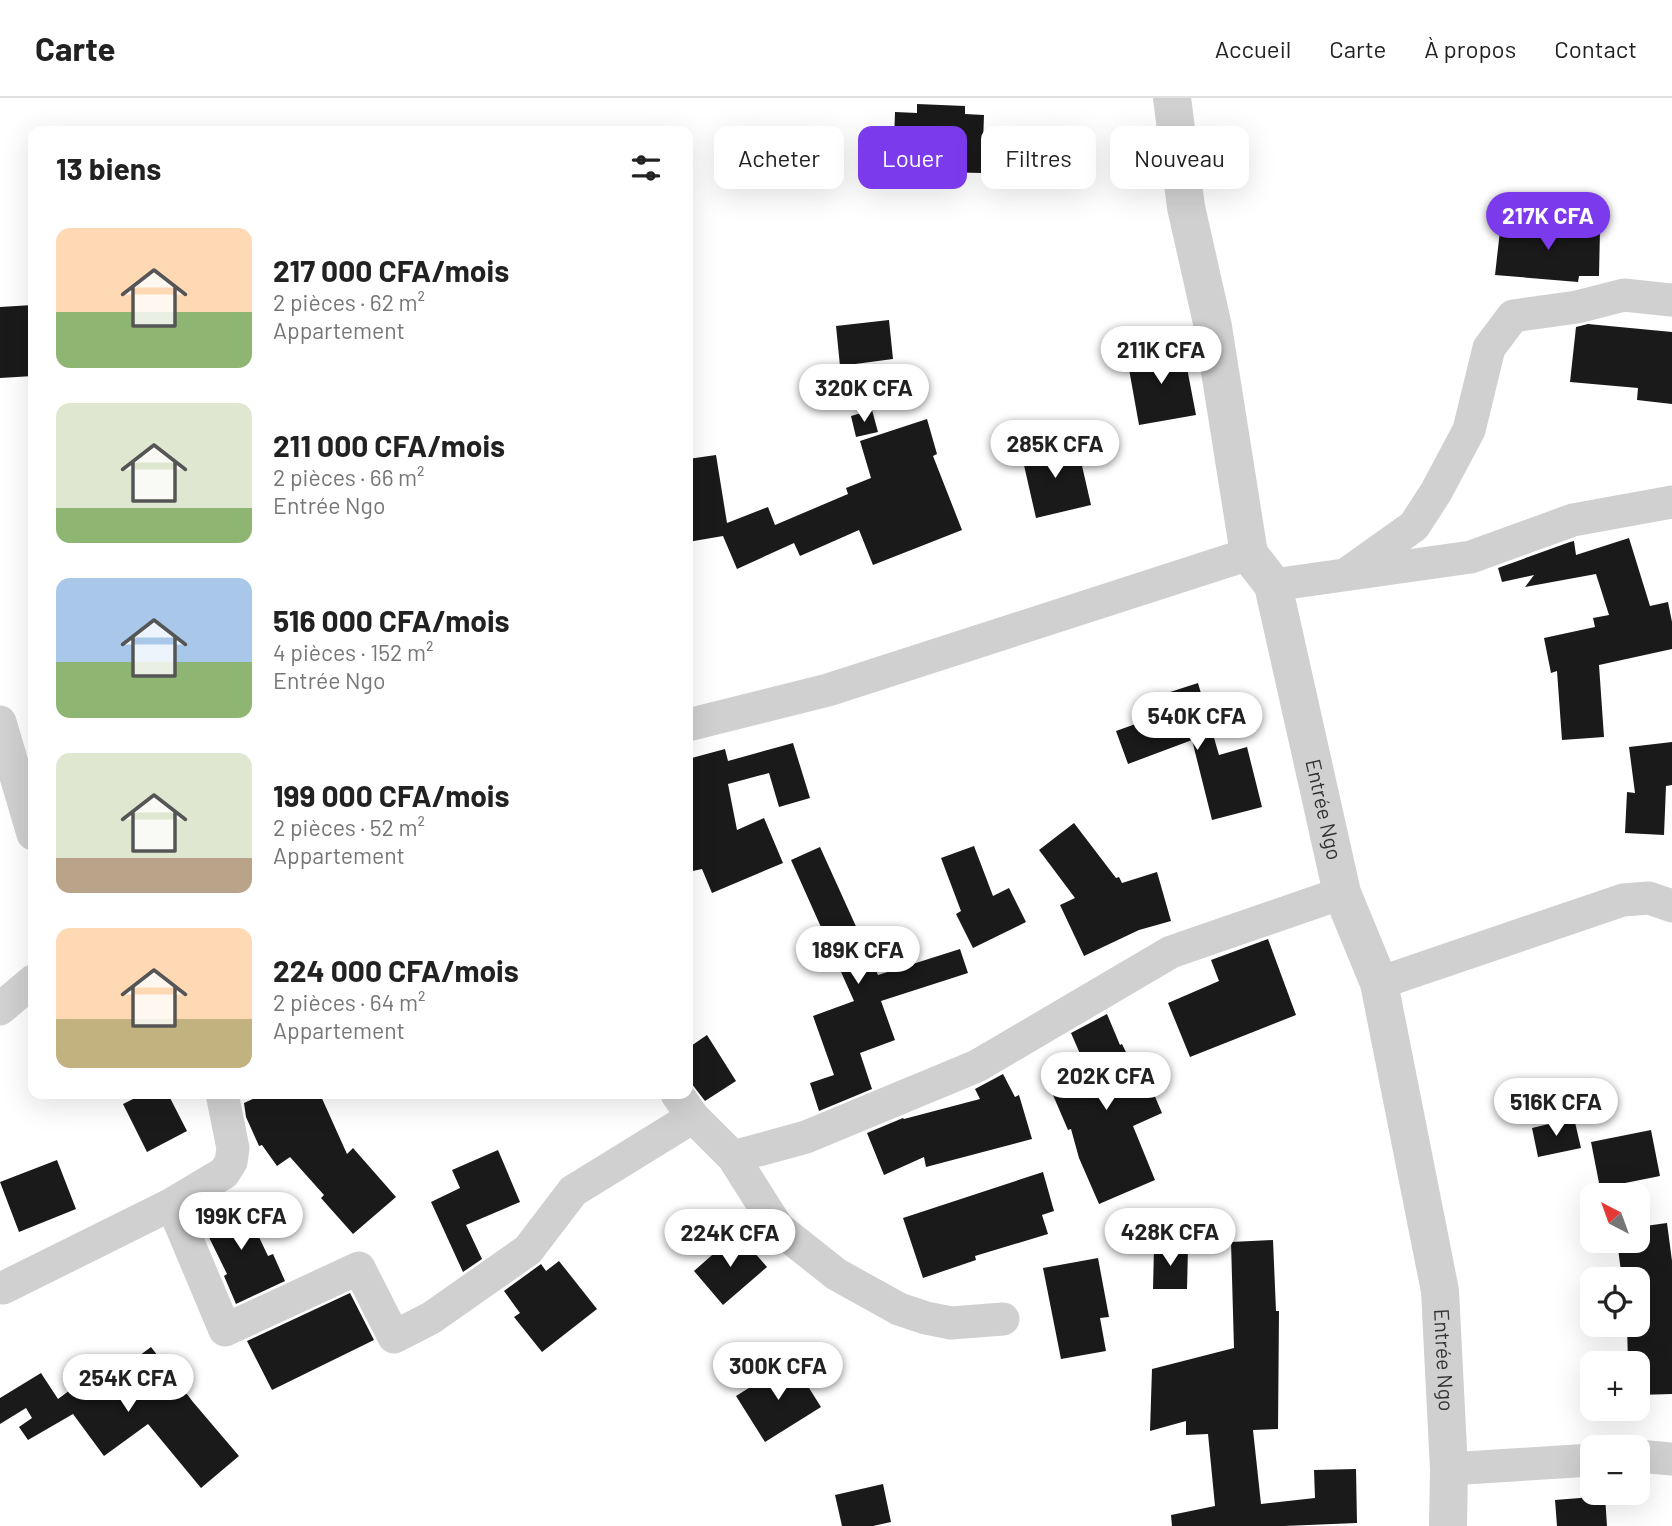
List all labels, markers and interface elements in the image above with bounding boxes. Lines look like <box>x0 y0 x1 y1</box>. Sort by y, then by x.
text: Carte <box>35 28 116 68</box>
text: Accueil <box>1215 34 1291 63</box>
text: Carte <box>1329 34 1386 63</box>
text: À propos <box>1424 34 1516 63</box>
text: Contact <box>1554 34 1637 63</box>
chip: Acheter <box>714 126 844 189</box>
chip: Louer <box>858 126 967 189</box>
chip: Filtres <box>981 126 1096 189</box>
chip: Nouveau <box>1110 126 1249 189</box>
icon: filters <box>627 149 665 187</box>
text: 13 biens <box>56 150 161 186</box>
pin: 217K CFA <box>1476 192 1620 252</box>
text: 217K CFA <box>1502 201 1594 229</box>
text: 217 000 CFA/mois <box>273 252 509 288</box>
icon: home <box>112 256 196 340</box>
text: 2 pièces · 62 m² <box>273 288 425 316</box>
text: Appartement <box>273 316 405 344</box>
pin: 211K CFA <box>1089 327 1233 386</box>
text: 211K CFA <box>1117 335 1205 363</box>
pin: 320K CFA <box>792 364 936 424</box>
text: 320K CFA <box>815 373 913 401</box>
pin: 285K CFA <box>983 420 1127 480</box>
text: 211 000 CFA/mois <box>273 427 505 463</box>
text: 285K CFA <box>1006 429 1104 457</box>
icon: home <box>112 431 196 515</box>
text: 2 pièces · 66 m² <box>273 463 425 491</box>
text: Entrée Ngo <box>273 491 385 519</box>
text: 516 000 CFA/mois <box>273 602 510 638</box>
icon: home <box>112 606 196 690</box>
text: 4 pièces · 152 m² <box>273 638 433 666</box>
text: Entrée Ngo <box>273 666 385 694</box>
pin: 540K CFA <box>1125 692 1269 752</box>
text: 540K CFA <box>1148 701 1246 729</box>
street label: Entrée Ngo <box>1301 756 1348 862</box>
text: 199 000 CFA/mois <box>273 777 510 813</box>
icon: home <box>112 781 196 865</box>
text: 2 pièces · 52 m² <box>273 813 425 841</box>
text: Appartement <box>273 841 405 869</box>
pin: 189K CFA <box>786 926 930 986</box>
text: 189K CFA <box>812 935 904 963</box>
text: 224 000 CFA/mois <box>273 952 519 988</box>
icon: home <box>112 956 196 1040</box>
text: 2 pièces · 64 m² <box>273 988 425 1016</box>
text: Appartement <box>273 1016 405 1044</box>
pin: 202K CFA <box>1034 1052 1178 1112</box>
text: 202K CFA <box>1057 1061 1155 1089</box>
pin: 516K CFA <box>1484 1079 1628 1138</box>
text: 516K CFA <box>1510 1087 1602 1115</box>
north arrow <box>1580 1183 1650 1253</box>
map controls <box>1580 1183 1650 1505</box>
pin: 199K CFA <box>169 1192 313 1252</box>
text: 199K CFA <box>195 1201 287 1229</box>
pin: 428K CFA <box>1098 1208 1242 1268</box>
pin: 224K CFA <box>658 1210 802 1269</box>
text: 428K CFA <box>1121 1217 1219 1245</box>
text: 224K CFA <box>680 1218 780 1246</box>
button: locate <box>1580 1267 1650 1337</box>
street label: Entrée Ngo <box>1430 1308 1460 1412</box>
pin: 300K CFA <box>706 1342 850 1402</box>
text: 300K CFA <box>729 1351 827 1379</box>
button: + <box>1580 1351 1650 1421</box>
pin: 254K CFA <box>56 1354 200 1414</box>
text: 254K CFA <box>79 1363 177 1391</box>
button: − <box>1580 1435 1650 1505</box>

